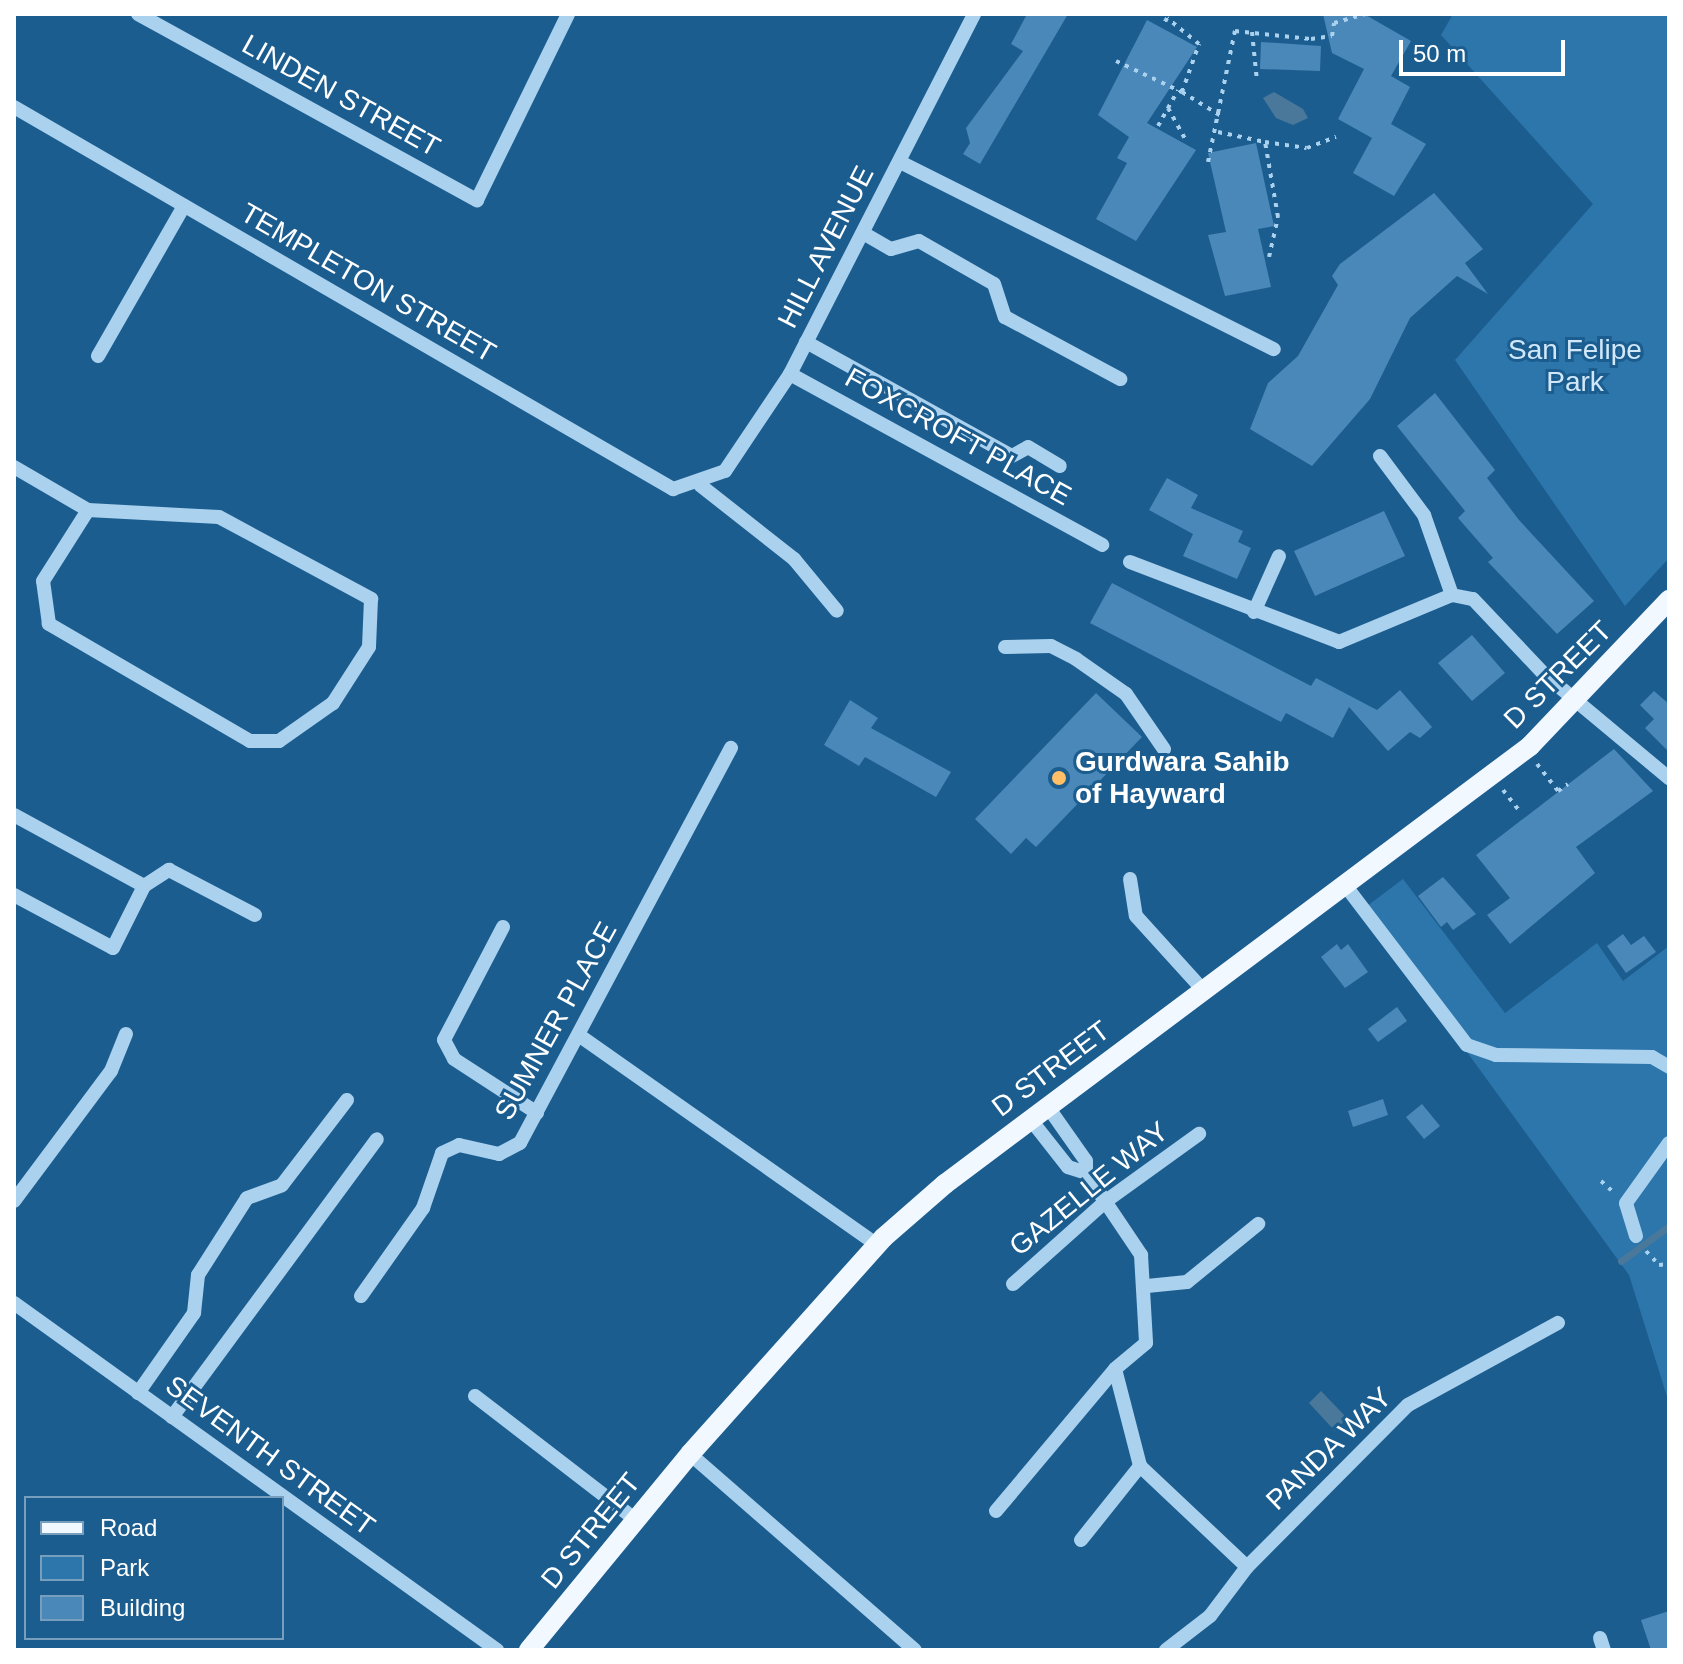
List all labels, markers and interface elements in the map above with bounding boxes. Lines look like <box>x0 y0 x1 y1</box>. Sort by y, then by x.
scale bar <box>1403 24 1569 74</box>
street label: LINDEN STREET <box>236 28 446 164</box>
text: 50 m <box>1413 40 1466 67</box>
street label: HILL AVENUE <box>770 159 882 335</box>
street label: TEMPLETON STREET <box>235 196 501 370</box>
park label: San Felipe Park <box>1508 333 1642 399</box>
street label: FOXCROFT PLACE <box>839 361 1077 513</box>
street label: D STREET <box>1497 614 1619 736</box>
place label: Gurdwara Sahib of Hayward <box>1075 745 1290 811</box>
marker: Gurdwara Sahib of Hayward <box>1050 769 1068 787</box>
street label: SUMNER PLACE <box>488 916 624 1126</box>
street label: D STREET <box>986 1014 1116 1124</box>
street label: GAZELLE WAY <box>1003 1115 1175 1263</box>
street label: SEVENTH STREET <box>159 1369 381 1543</box>
street label: PANDA WAY <box>1259 1380 1399 1518</box>
street label: D STREET <box>534 1467 648 1595</box>
legend <box>24 1496 284 1640</box>
text: Road <box>100 1514 157 1541</box>
text: Park <box>100 1554 149 1581</box>
text: Building <box>100 1594 185 1621</box>

